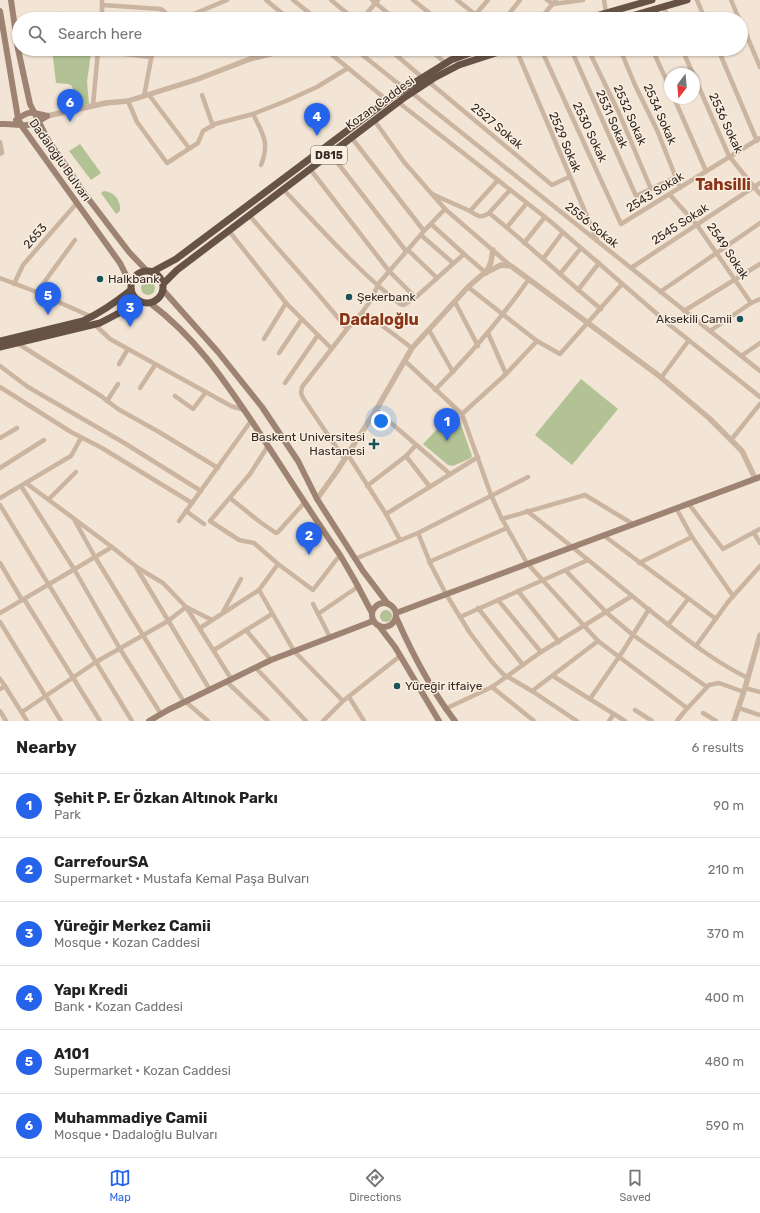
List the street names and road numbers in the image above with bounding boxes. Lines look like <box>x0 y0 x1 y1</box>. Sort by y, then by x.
street label: Kozan Caddesi <box>343 73 417 133</box>
street label: 2534 Sokak <box>640 81 680 147</box>
street label: 2532 Sokak <box>610 83 650 148</box>
street label: 2531 Sokak <box>593 88 631 151</box>
street label: 2536 Sokak <box>706 91 746 156</box>
street label: 2527 Sokak <box>468 100 526 152</box>
street label: 2530 Sokak <box>570 100 610 165</box>
street label: 2529 Sokak <box>546 110 584 175</box>
street label: Dadaloğlu Bulvarı <box>26 116 94 204</box>
road number: D815 <box>311 146 347 164</box>
street label: 2543 Sokak <box>624 168 687 215</box>
street label: 2556 Sokak <box>562 199 622 251</box>
street label: 2545 Sokak <box>649 200 712 248</box>
street label: 2549 Sokak <box>704 220 752 282</box>
street label: 2653 <box>20 221 50 251</box>

